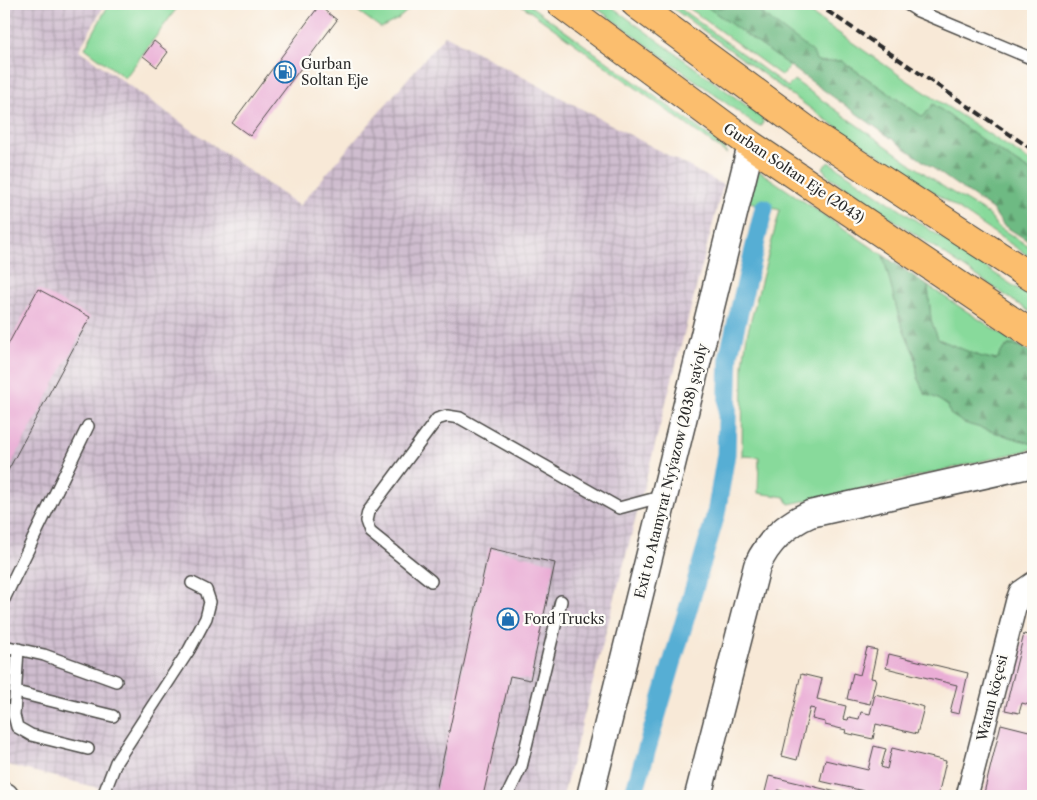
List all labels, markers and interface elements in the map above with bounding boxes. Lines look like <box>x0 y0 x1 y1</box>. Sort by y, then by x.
place label: Gurban Soltan Eje <box>301 55 369 89</box>
fuel station icon: Gurban Soltan Eje <box>273 60 297 84</box>
street label: Gurban Soltan Eje (2043) <box>720 119 868 227</box>
street label: Exit to Atamyrat Nyýazow (2038) şaýoly <box>631 341 712 600</box>
shop icon: Ford Trucks <box>496 607 520 631</box>
place label: Ford Trucks <box>524 610 604 628</box>
street label: Watan köçesi <box>972 653 1011 744</box>

